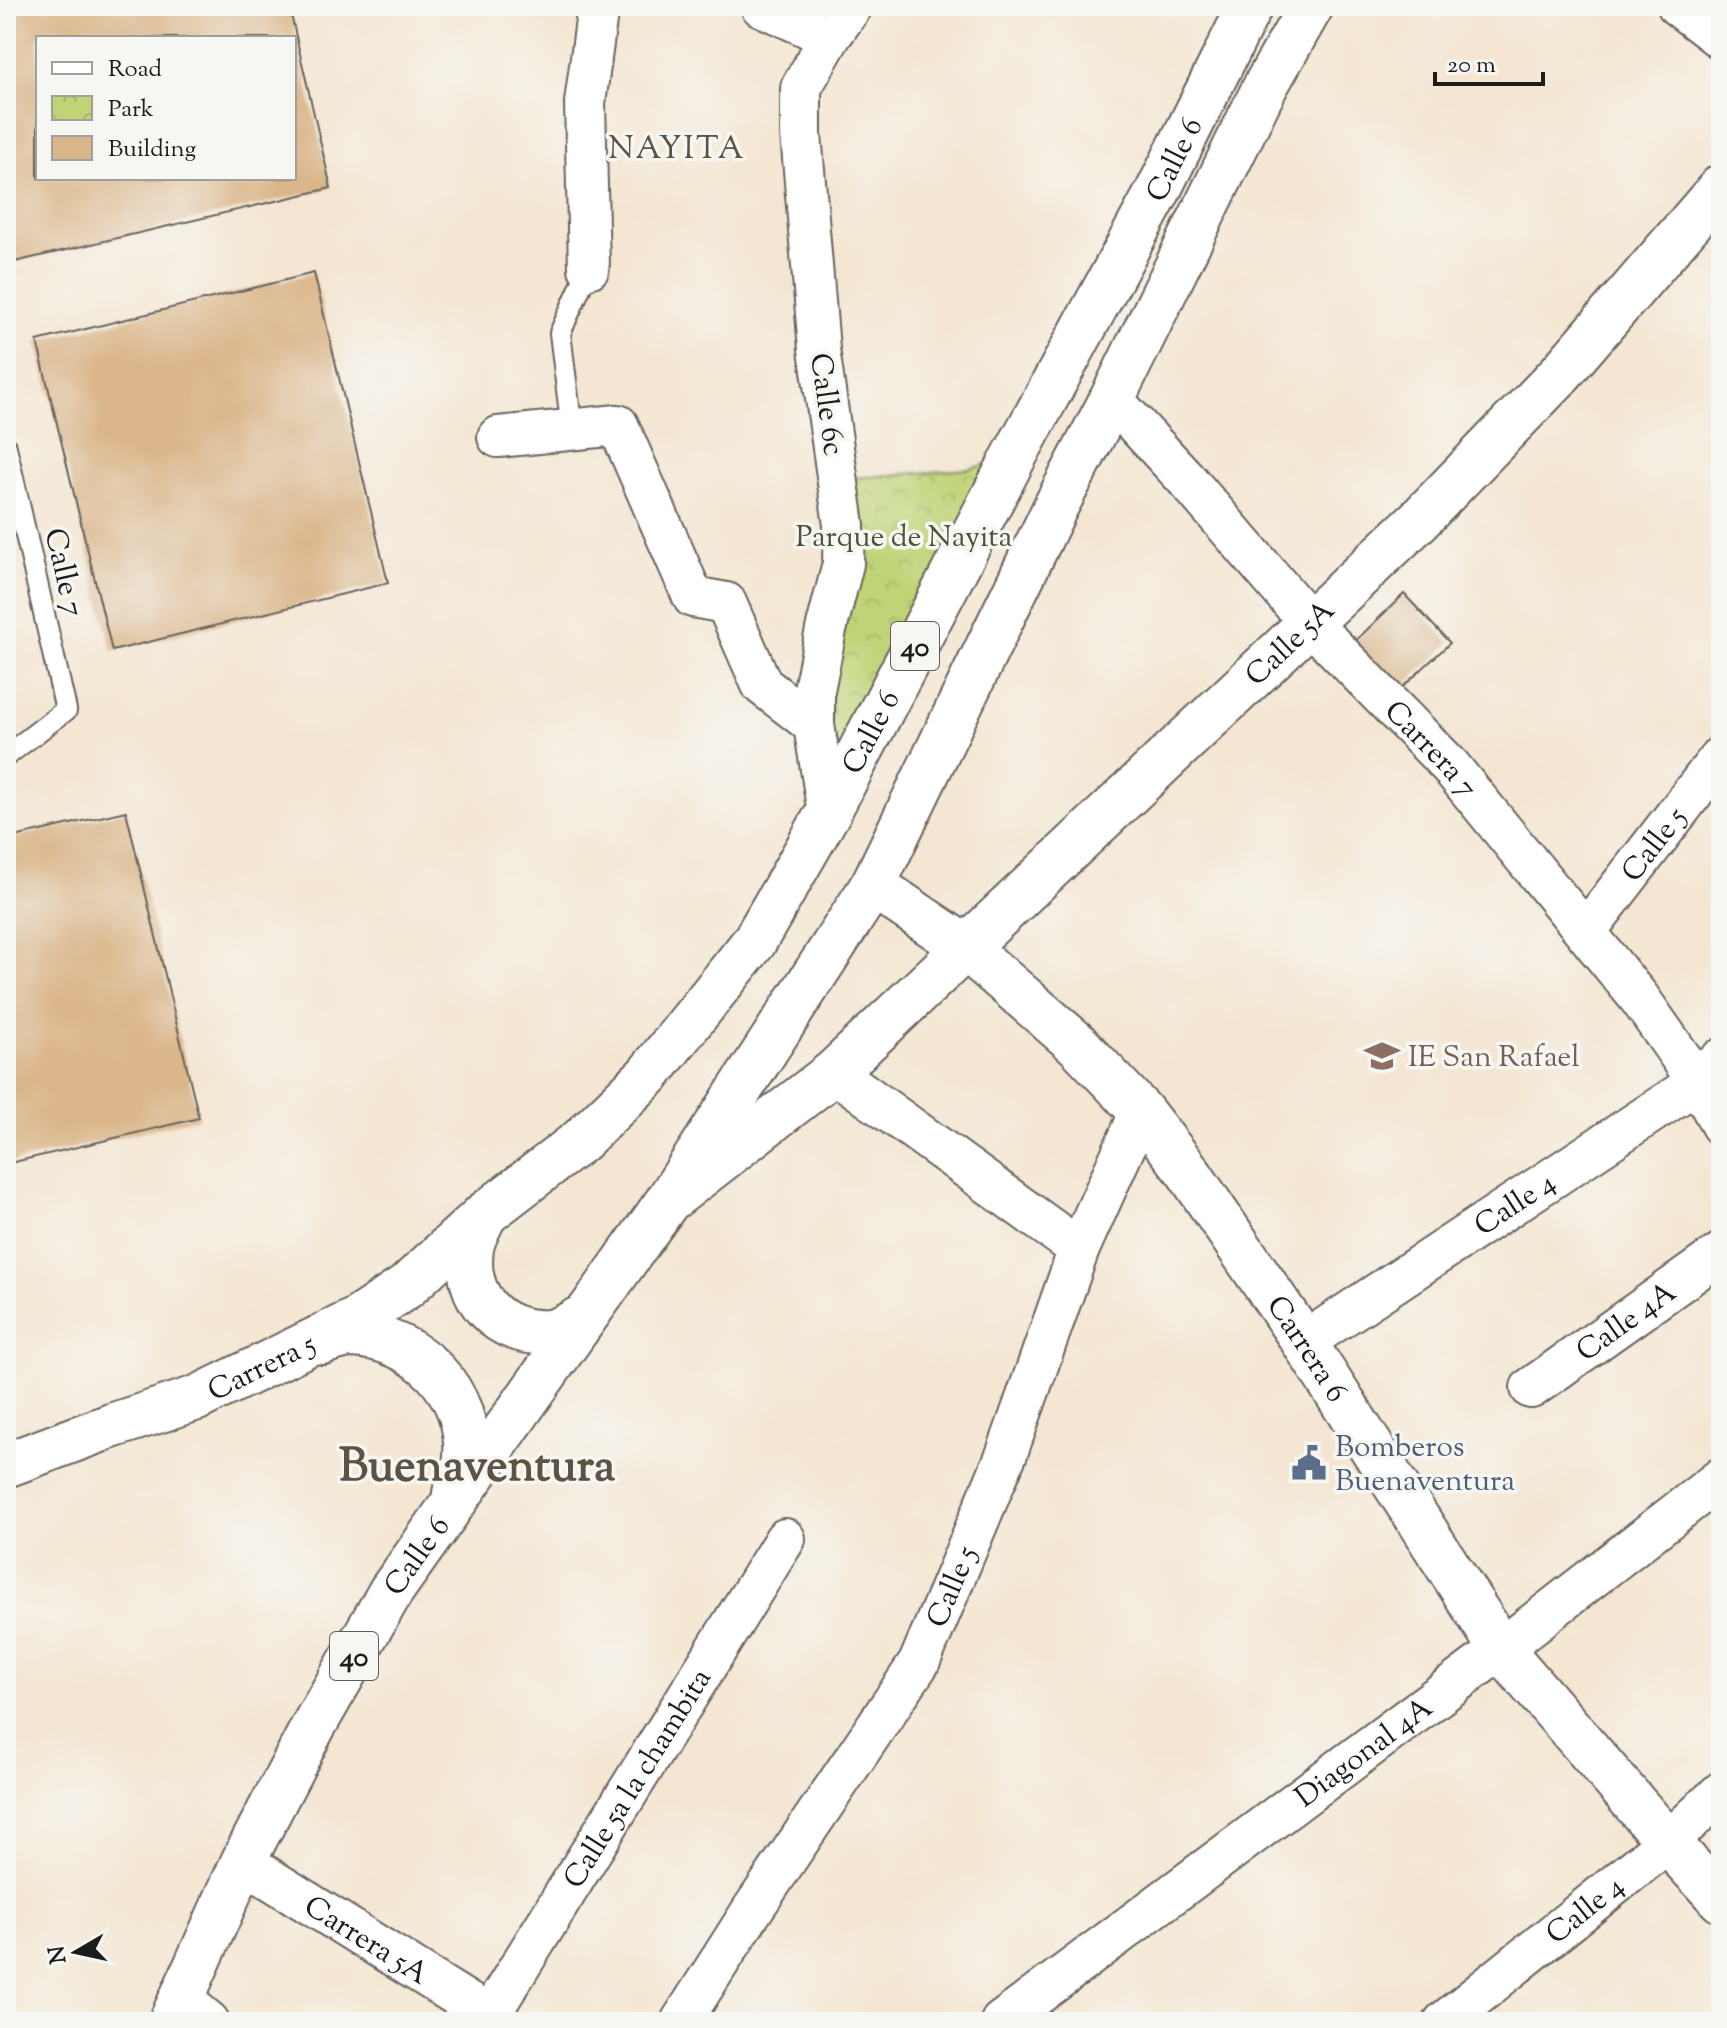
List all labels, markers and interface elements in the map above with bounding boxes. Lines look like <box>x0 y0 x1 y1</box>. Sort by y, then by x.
legend <box>36 36 296 180</box>
scale bar <box>1435 36 1543 86</box>
text: 20 m <box>1447 49 1496 83</box>
text: Road <box>108 53 162 87</box>
text: Park <box>108 93 154 127</box>
street label: Calle 6 <box>1137 111 1215 210</box>
district label: NAYITA <box>608 127 746 173</box>
text: Building <box>108 133 197 167</box>
street label: Calle 6c <box>797 350 854 458</box>
park label: Parque de Nayita <box>796 517 1013 560</box>
street label: Calle 7 <box>32 524 94 621</box>
street label: Calle 5A <box>1237 591 1346 697</box>
road number: 40 <box>891 622 939 670</box>
street label: Calle 6 <box>833 683 912 783</box>
street label: Carrera 7 <box>1373 692 1487 808</box>
street label: Calle 5 <box>1612 799 1698 892</box>
school or university icon: IE San Rafael <box>1363 1037 1401 1075</box>
place label: IE San Rafael <box>1408 1037 1580 1080</box>
street label: Calle 4 <box>1466 1163 1565 1248</box>
street label: Calle 4A <box>1568 1272 1686 1373</box>
street label: Carrera 6 <box>1255 1288 1356 1412</box>
street label: Carrera 5 <box>201 1324 324 1413</box>
place label: Bomberos Buenaventura <box>1335 1427 1515 1504</box>
district label: Buenaventura <box>339 1436 615 1502</box>
public building icon: Bomberos Buenaventura <box>1290 1444 1328 1482</box>
street label: Calle 6 <box>375 1508 462 1606</box>
street label: Calle 5 <box>917 1540 990 1635</box>
road number: 40 <box>330 1632 378 1680</box>
street label: Calle 5a la chambita <box>554 1661 724 1898</box>
street label: Diagonal 4A <box>1287 1688 1443 1820</box>
street label: Calle 4 <box>1538 1866 1634 1956</box>
street label: Carrera 5A <box>295 1886 436 1997</box>
north arrow <box>36 1912 116 1992</box>
text: N <box>42 1943 76 1966</box>

